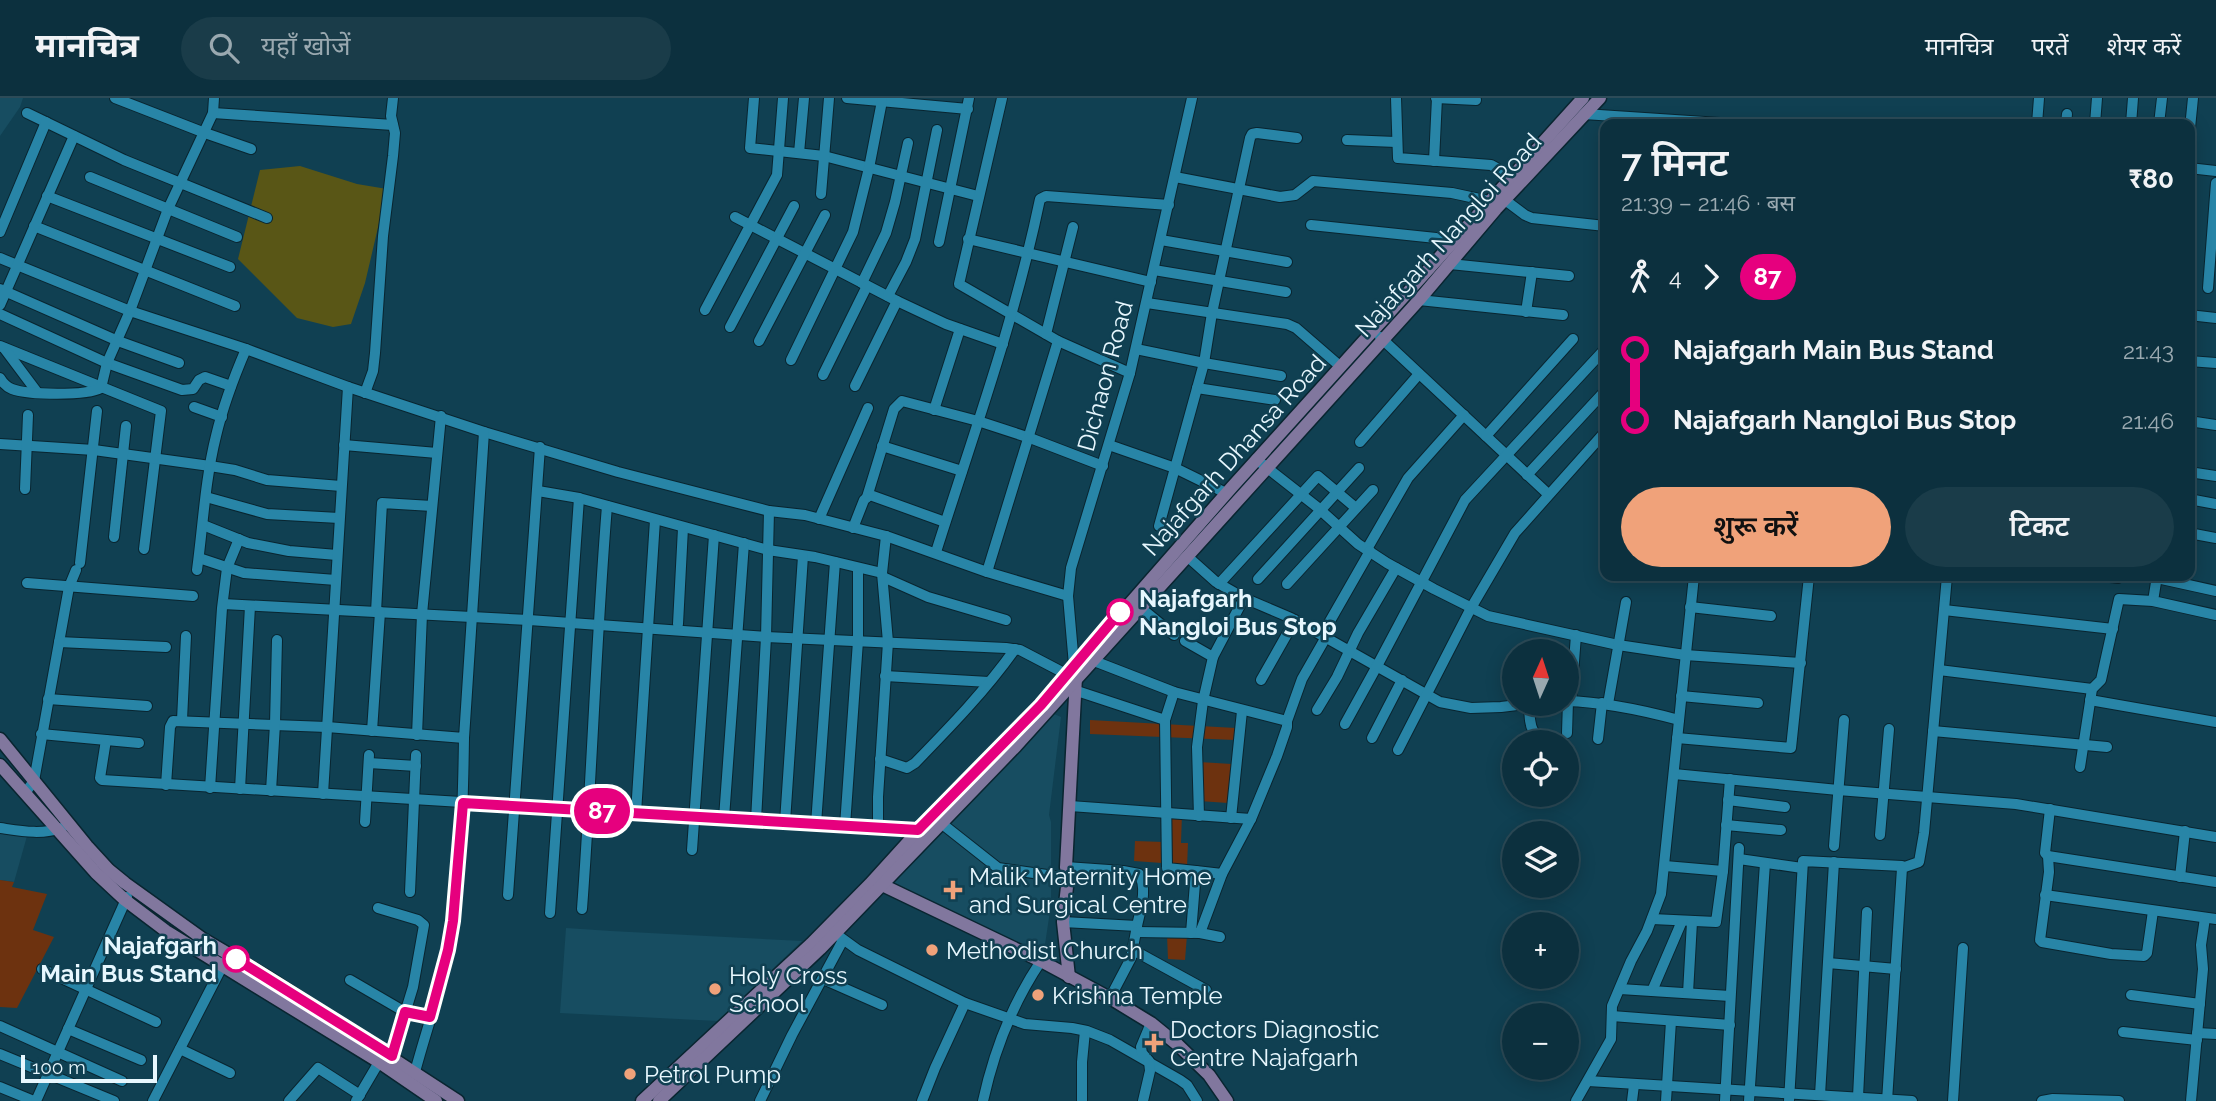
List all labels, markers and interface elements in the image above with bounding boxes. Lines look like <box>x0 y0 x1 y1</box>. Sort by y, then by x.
search box <box>181 17 671 80</box>
text: मानचित्र <box>35 26 139 65</box>
icon: search <box>205 29 243 67</box>
text: यहाँ खोजें <box>261 31 351 61</box>
text: मानचित्र <box>1925 32 1993 61</box>
text: परतें <box>2031 32 2069 61</box>
text: शेयर करें <box>2107 32 2181 61</box>
street label: Najafgarh Nangloi Road <box>1349 127 1547 343</box>
text: 7 मिनट <box>1621 140 1728 185</box>
text: ₹80 <box>2128 164 2174 194</box>
text: 21:39 – 21:46 · बस <box>1621 189 1795 216</box>
icon: walk <box>1621 258 1659 296</box>
icon: forward <box>1692 258 1730 296</box>
text: 87 <box>1754 262 1782 291</box>
text: 4 <box>1669 263 1682 290</box>
street label: Dichaon Road <box>1071 298 1139 454</box>
text: Najafgarh Main Bus Stand <box>1673 335 1994 365</box>
text: 21:43 <box>2123 337 2174 364</box>
street label: Najafgarh Dhansa Road <box>1136 349 1332 561</box>
text: Najafgarh Nangloi Bus Stop <box>1673 405 2016 435</box>
text: 21:46 <box>2121 407 2174 434</box>
button: शुरू करें <box>1621 487 1891 567</box>
button: टिकट <box>1905 487 2174 567</box>
place label: Najafgarh Nangloi Bus Stop <box>1139 584 1337 641</box>
marker: Najafgarh Nangloi Bus Stop <box>1107 599 1133 625</box>
north arrow <box>1502 639 1578 716</box>
map controls <box>1502 639 1579 1080</box>
button: locate <box>1502 730 1579 807</box>
line badge: 87 <box>570 788 634 834</box>
text: 87 <box>588 796 616 825</box>
button: layers <box>1502 821 1579 898</box>
place label: Malik Maternity Home and Surgical Centre <box>969 862 1212 919</box>
marker: Malik Maternity Home and Surgical Centre <box>943 880 963 900</box>
button: + <box>1502 912 1579 989</box>
place label: Najafgarh Main Bus Stand <box>40 931 217 988</box>
place label: Methodist Church <box>946 936 1143 965</box>
marker: Methodist Church <box>924 942 940 958</box>
marker: Najafgarh Main Bus Stand <box>223 946 249 972</box>
place label: Holy Cross School <box>729 961 847 1018</box>
marker: Holy Cross School <box>707 981 723 997</box>
place label: Krishna Temple <box>1052 981 1223 1010</box>
marker: Krishna Temple <box>1030 987 1046 1003</box>
button: − <box>1502 1003 1579 1080</box>
place label: Doctors Diagnostic Centre Najafgarh <box>1170 1015 1379 1072</box>
marker: Doctors Diagnostic Centre Najafgarh <box>1144 1033 1164 1053</box>
scale bar <box>21 1052 158 1084</box>
text: 100 m <box>32 1056 86 1078</box>
place label: Petrol Pump <box>644 1060 781 1089</box>
marker: Petrol Pump <box>622 1066 638 1082</box>

